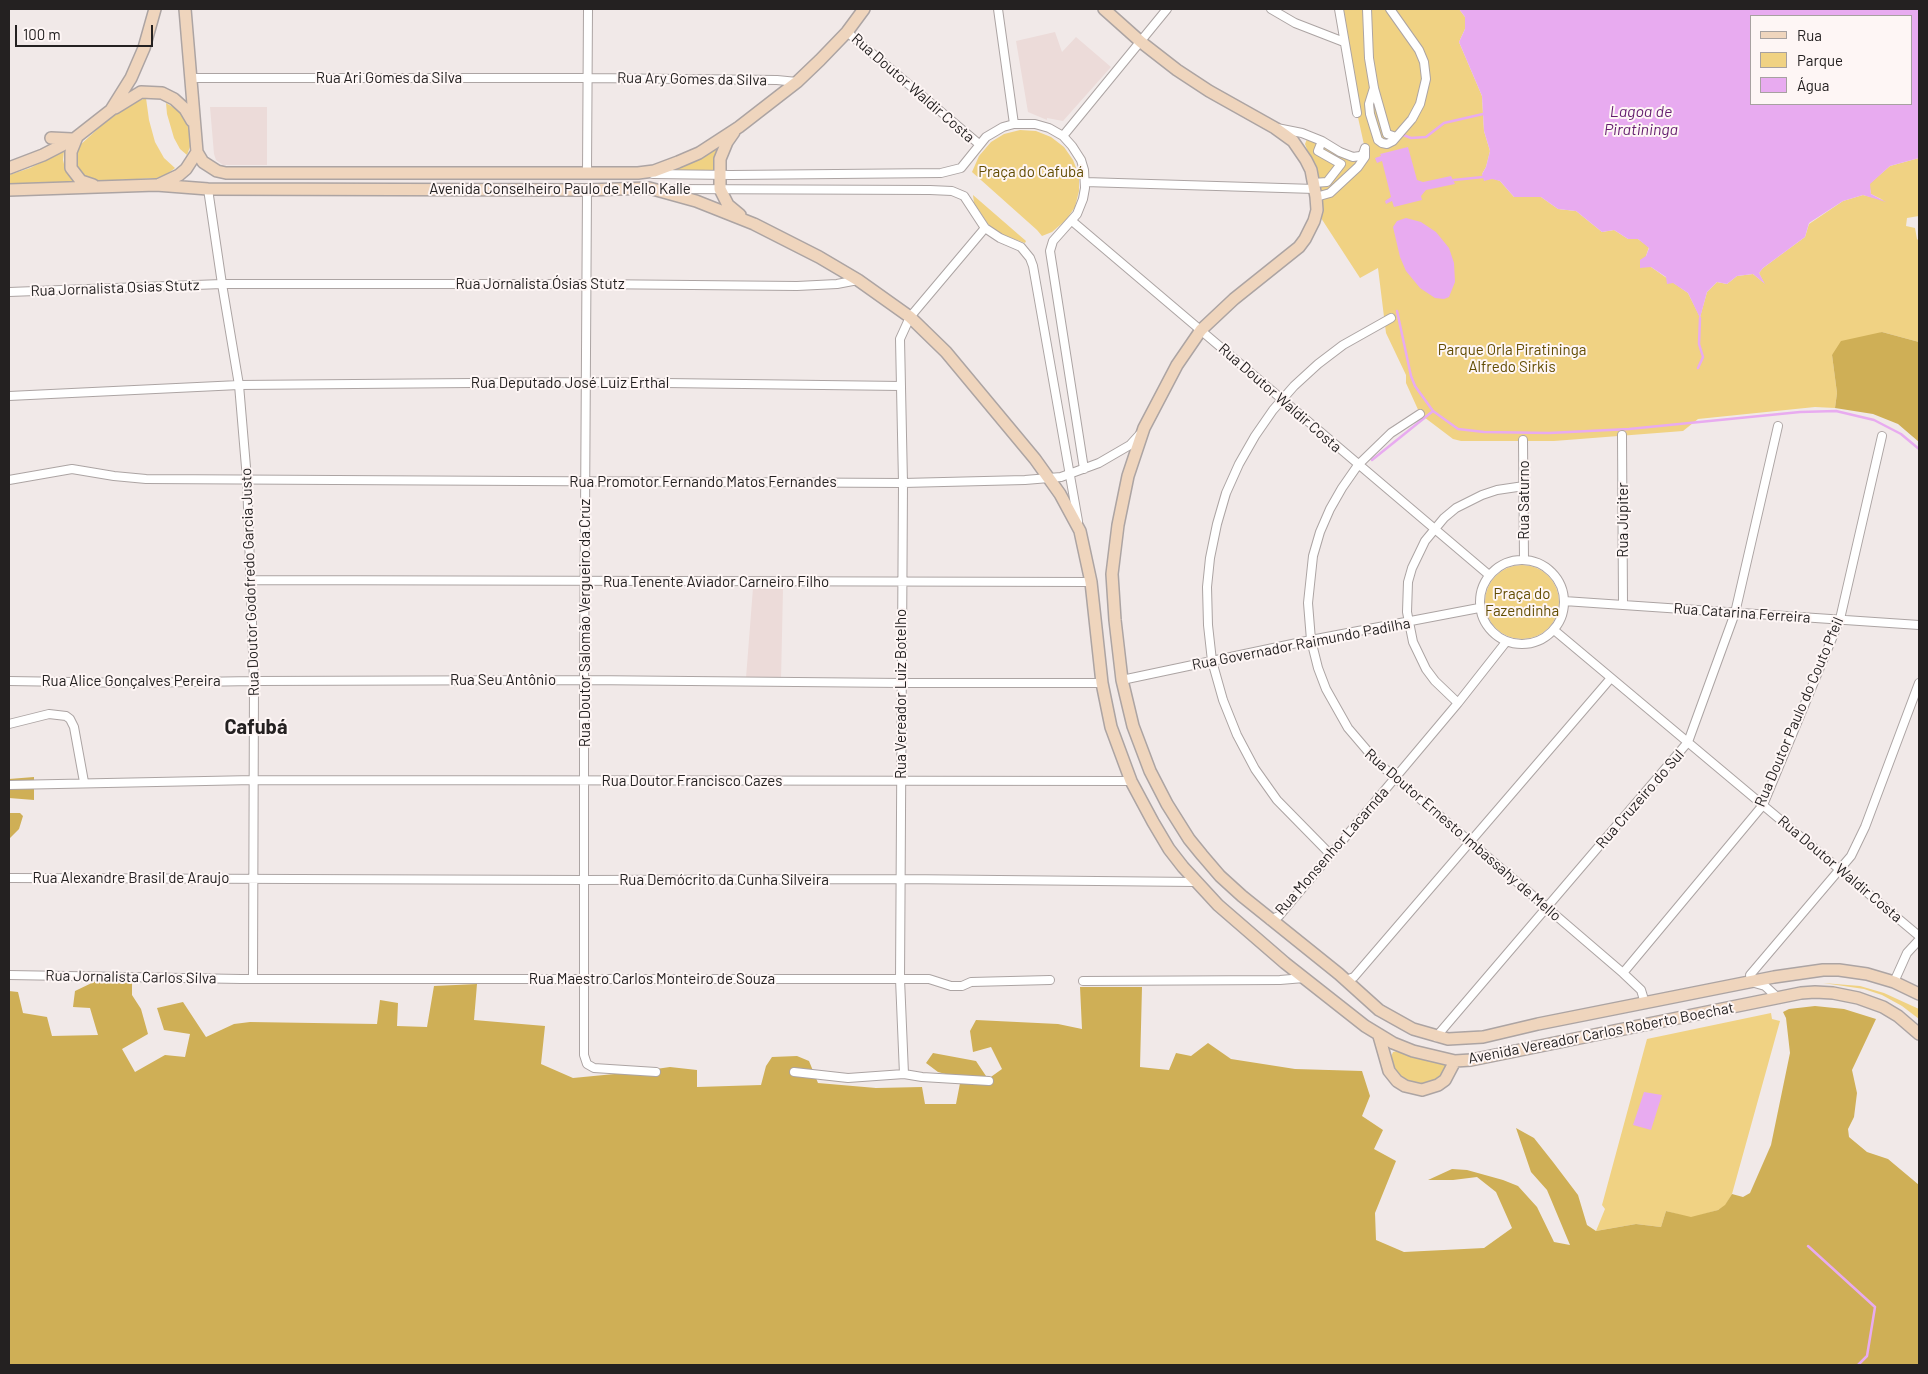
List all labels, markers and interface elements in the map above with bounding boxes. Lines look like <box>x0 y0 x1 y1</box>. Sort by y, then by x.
scale bar <box>18 15 155 47</box>
legend <box>1750 15 1913 105</box>
text: 100 m <box>23 25 61 43</box>
text: Rua <box>1797 26 1822 44</box>
street label: Rua Doutor Waldir Costa <box>848 30 978 146</box>
text: Parque <box>1797 51 1843 69</box>
street label: Rua Ari Gomes da Silva <box>316 69 462 87</box>
street label: Rua Ary Gomes da Silva <box>617 69 767 89</box>
text: Água <box>1797 76 1830 94</box>
water label: Lagoa de Piratininga <box>1604 102 1678 140</box>
park label: Praça do Cafubá <box>978 163 1084 181</box>
street label: Avenida Conselheiro Paulo de Mello Kalle <box>429 180 691 198</box>
street label: Rua Jornalista Ósias Stutz <box>455 275 625 293</box>
street label: Rua Jornalista Osias Stutz <box>30 276 200 300</box>
street label: Rua Doutor Waldir Costa <box>1215 340 1345 456</box>
park label: Parque Orla Piratininga Alfredo Sirkis <box>1438 341 1586 376</box>
street label: Rua Deputado José Luiz Erthal <box>471 374 669 392</box>
street label: Rua Saturno <box>1515 460 1533 540</box>
street label: Rua Doutor Godofredo Garcia Justo <box>237 467 263 697</box>
street label: Rua Promotor Fernando Matos Fernandes <box>569 473 837 491</box>
street label: Rua Júpiter <box>1614 482 1632 558</box>
street label: Rua Doutor Salomão Vergueiro da Cruz <box>576 499 594 747</box>
street label: Rua Tenente Aviador Carneiro Filho <box>603 573 829 591</box>
park label: Praça do Fazendinha <box>1485 585 1559 620</box>
street label: Rua Catarina Ferreira <box>1673 599 1811 627</box>
street label: Rua Vereador Luiz Botelho <box>892 609 910 779</box>
street label: Rua Governador Raimundo Padilha <box>1190 614 1412 674</box>
street label: Rua Doutor Paulo do Couto Pfeil <box>1751 614 1847 810</box>
street label: Rua Seu Antônio <box>450 671 556 689</box>
street label: Rua Alice Gonçalves Pereira <box>41 672 221 690</box>
district label: Cafubá <box>225 715 287 739</box>
street label: Rua Doutor Ernesto Imbassahy de Mello <box>1361 745 1565 925</box>
street label: Rua Cruzeiro do Sul <box>1592 746 1688 852</box>
street label: Rua Doutor Francisco Cazes <box>602 772 782 790</box>
street label: Rua Monsenhor Lacarnda <box>1272 783 1392 919</box>
street label: Rua Doutor Waldir Costa <box>1774 812 1906 926</box>
street label: Rua Alexandre Brasil de Araujo <box>33 869 229 887</box>
street label: Rua Demócrito da Cunha Silveira <box>619 871 829 889</box>
street label: Rua Jornalista Carlos Silva <box>45 967 217 987</box>
street label: Rua Maestro Carlos Monteiro de Souza <box>529 970 775 988</box>
street label: Avenida Vereador Carlos Roberto Boechat <box>1467 998 1735 1068</box>

